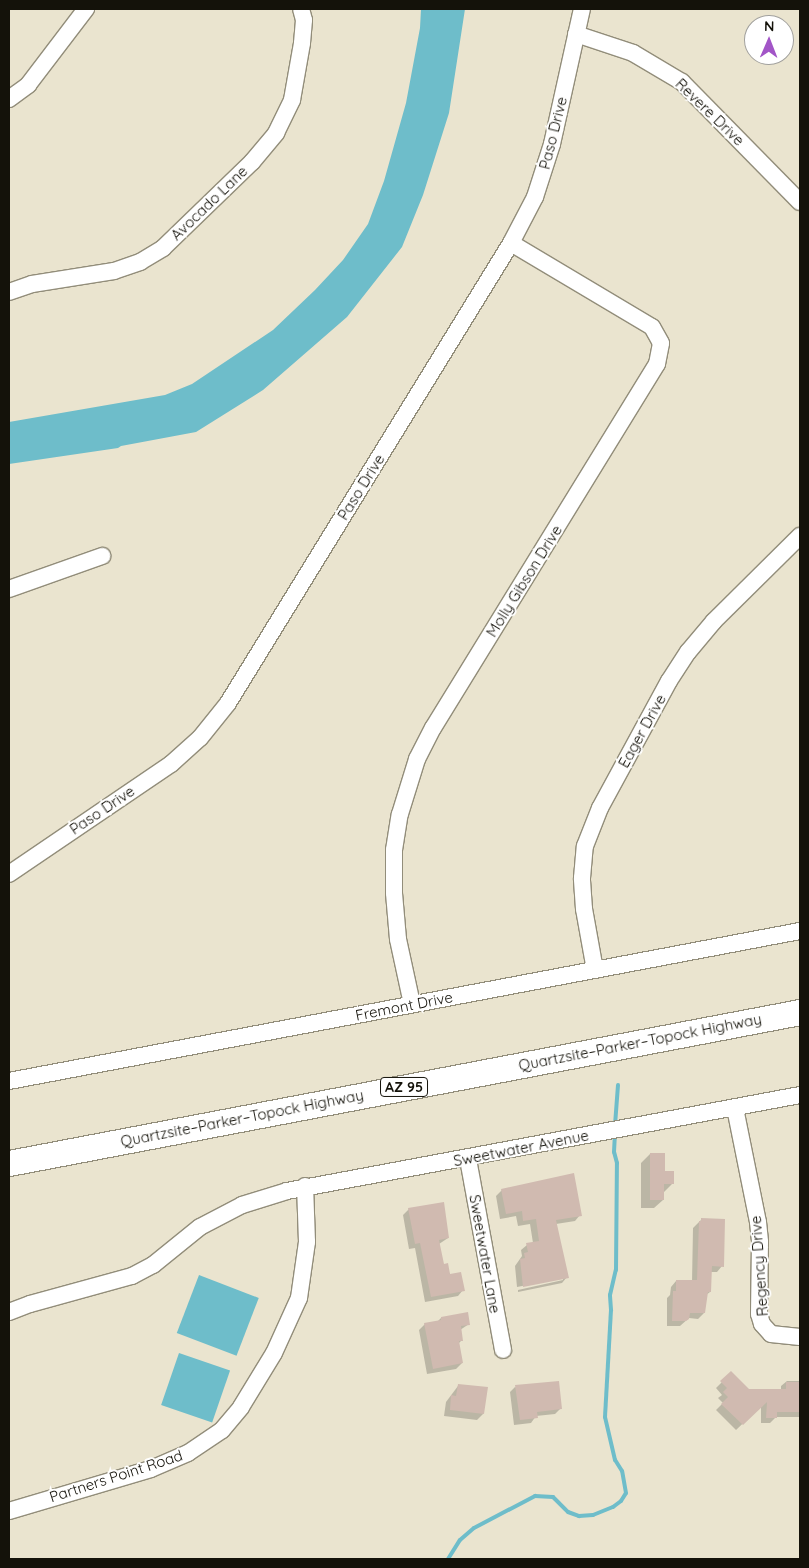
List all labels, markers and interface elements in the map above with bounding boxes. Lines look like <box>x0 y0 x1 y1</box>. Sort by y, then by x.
north arrow <box>744 15 794 65</box>
text: N <box>764 17 775 35</box>
street label: Revere Drive <box>672 75 748 149</box>
street label: Paso Drive <box>535 95 571 171</box>
street label: Avocado Lane <box>167 162 251 244</box>
street label: Paso Drive <box>334 451 388 523</box>
street label: Molly Gibson Drive <box>482 522 566 640</box>
street label: Eager Drive <box>614 691 670 771</box>
street label: Paso Drive <box>66 782 138 838</box>
street label: Fremont Drive <box>354 988 454 1024</box>
street label: Quartzsite–Parker–Topock Highway <box>517 1010 763 1074</box>
road number: AZ 95 <box>379 1076 429 1098</box>
street label: Quartzsite–Parker–Topock Highway <box>119 1086 365 1150</box>
street label: Sweetwater Avenue <box>452 1126 590 1170</box>
street label: Sweetwater Lane <box>466 1193 504 1315</box>
street label: Regency Drive <box>746 1215 772 1317</box>
street label: Partners Point Road <box>47 1446 185 1506</box>

